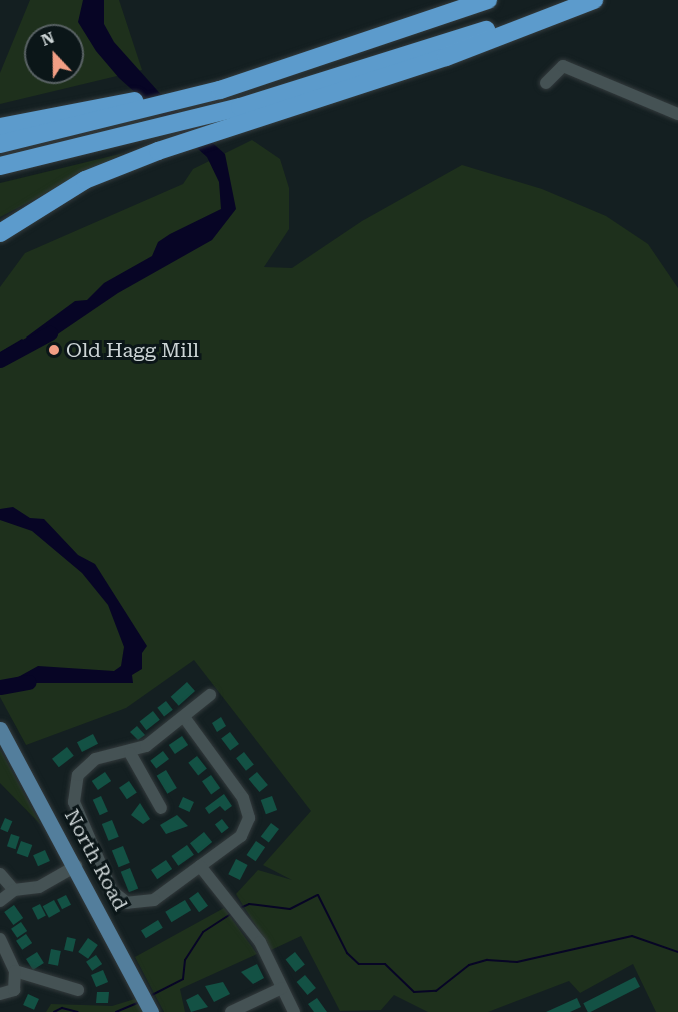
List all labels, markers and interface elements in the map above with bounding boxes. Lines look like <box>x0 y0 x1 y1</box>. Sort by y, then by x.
north arrow <box>24 24 84 84</box>
text: N <box>39 28 57 50</box>
place label: Old Hagg Mill <box>66 338 199 362</box>
marker: Old Hagg Mill <box>47 343 61 357</box>
street label: North Road <box>59 805 133 915</box>

